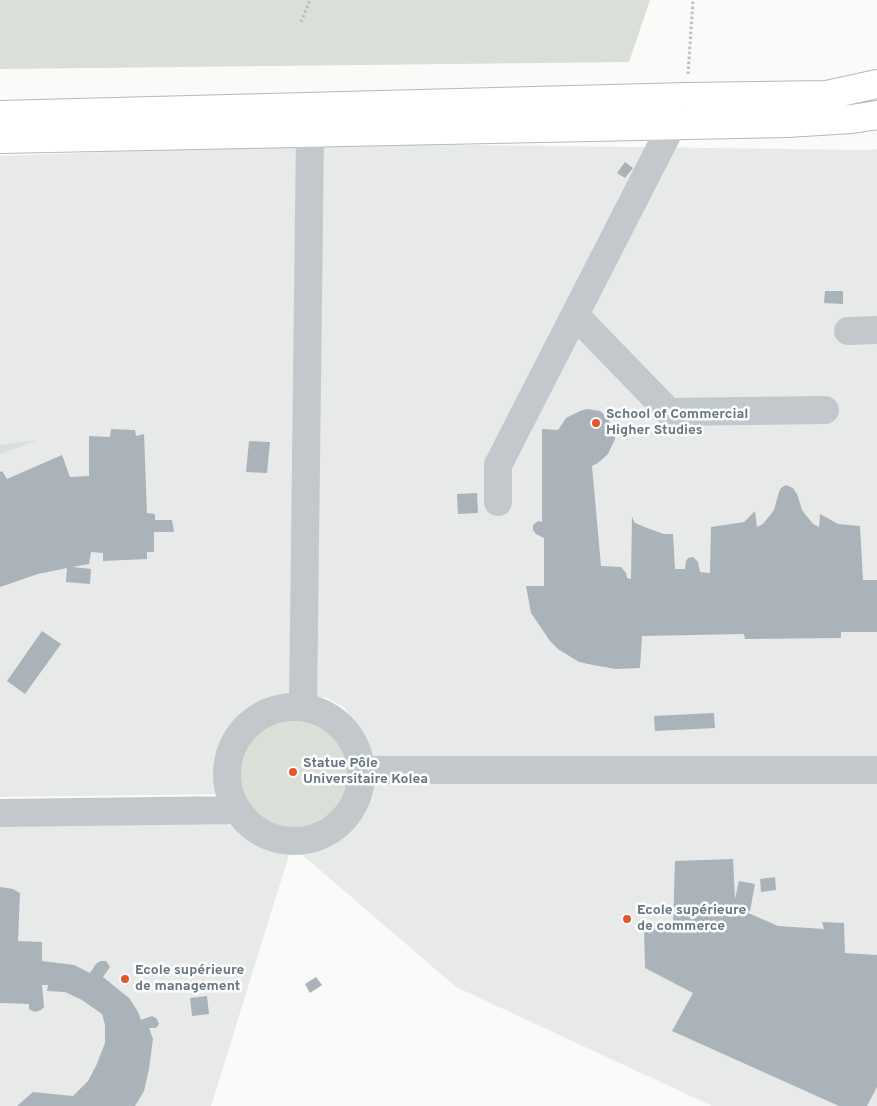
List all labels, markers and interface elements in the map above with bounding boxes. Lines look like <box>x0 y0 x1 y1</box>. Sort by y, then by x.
place label: School of Commercial Higher Studies <box>606 407 748 440</box>
marker: School of Commercial Higher Studies <box>590 417 602 429</box>
place label: Statue Pôle Universitaire Kolea <box>303 756 428 789</box>
marker: Statue Pôle Universitaire Kolea <box>287 766 299 778</box>
place label: Ecole supérieure de commerce <box>637 903 746 936</box>
marker: Ecole supérieure de commerce <box>621 913 633 925</box>
place label: Ecole supérieure de management <box>135 963 244 996</box>
marker: Ecole supérieure de management <box>119 973 131 985</box>

